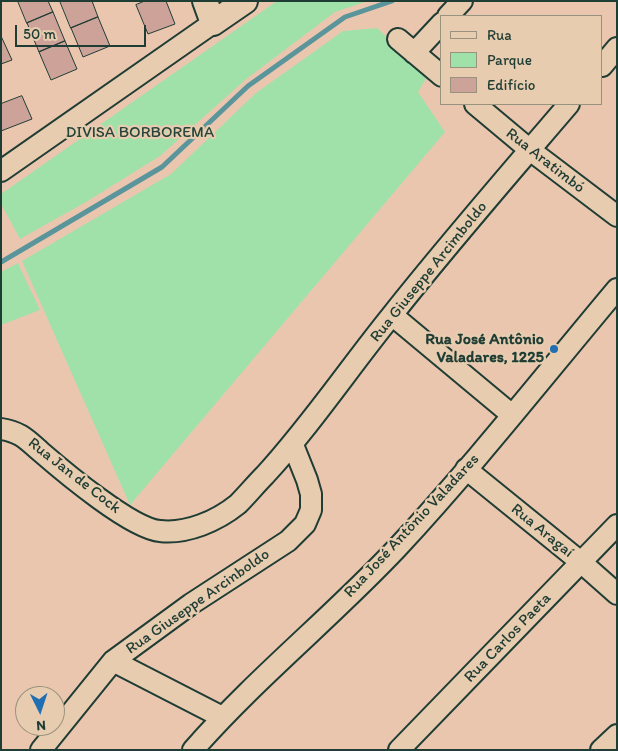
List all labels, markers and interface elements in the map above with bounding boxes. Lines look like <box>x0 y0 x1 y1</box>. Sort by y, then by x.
scale bar <box>18 15 149 47</box>
legend <box>440 15 603 105</box>
text: 50 m <box>23 25 56 43</box>
text: Rua <box>487 26 512 44</box>
text: Parque <box>487 51 532 69</box>
text: Edifício <box>487 76 535 94</box>
park label: DIVISA BORBOREMA <box>66 123 214 143</box>
street label: Rua Aratimbó <box>502 124 588 198</box>
street label: Rua Giuseppe Arcimboldo <box>366 198 492 346</box>
place label: Rua José Antônio Valadares, 1225 <box>425 330 544 368</box>
marker: Rua José Antônio Valadares, 1225 <box>548 343 560 355</box>
street label: Rua Jan de Cock <box>24 434 124 518</box>
street label: Rua José Antônio Valadares <box>340 450 484 602</box>
street label: Rua Aragaí <box>507 500 577 562</box>
street label: Rua Giuseppe Arcinboldo <box>122 545 274 659</box>
street label: Rua Carlos Paeta <box>460 589 556 687</box>
north arrow <box>15 686 65 736</box>
text: N <box>36 717 46 734</box>

